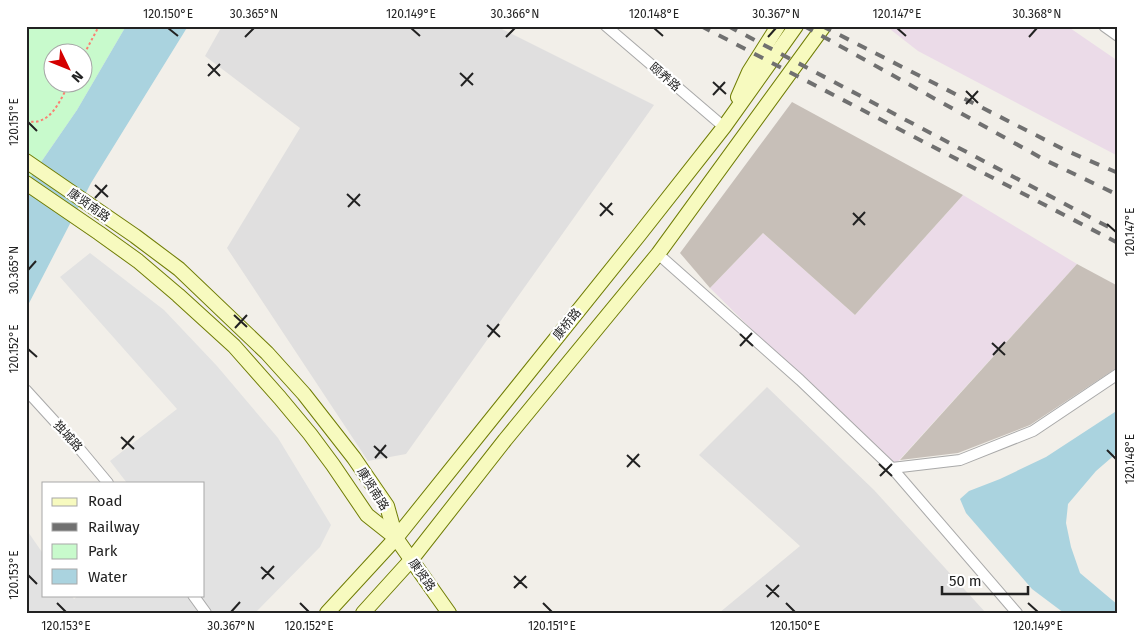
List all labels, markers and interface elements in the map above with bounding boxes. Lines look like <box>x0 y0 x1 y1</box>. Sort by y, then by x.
text: 120.150°E <box>143 7 193 21</box>
text: 30.365°N <box>230 7 278 21</box>
text: 120.149°E <box>386 7 436 21</box>
text: 30.366°N <box>491 7 539 21</box>
text: 120.148°E <box>629 7 679 21</box>
text: 30.367°N <box>752 7 800 21</box>
text: 120.147°E <box>873 7 921 21</box>
text: 30.368°N <box>1012 7 1062 21</box>
north arrow <box>42 42 92 92</box>
street label: 颐养路 <box>647 60 683 94</box>
text: N <box>68 67 87 86</box>
text: 120.151°E <box>7 98 21 146</box>
street label: 康贤南路 <box>65 185 113 225</box>
text: 120.147°E <box>1123 208 1137 256</box>
text: 30.365°N <box>7 246 21 294</box>
street label: 康桥路 <box>550 306 584 342</box>
text: 120.152°E <box>7 324 21 374</box>
street label: 独城路 <box>51 418 85 454</box>
text: 120.148°E <box>1123 434 1137 484</box>
street label: 康贤南路 <box>354 465 392 513</box>
legend <box>42 482 205 596</box>
text: Road <box>88 492 123 510</box>
text: Railway <box>88 518 140 536</box>
text: Park <box>88 542 118 560</box>
text: 120.153°E <box>7 550 21 600</box>
street label: 康贤路 <box>406 556 438 594</box>
scale bar <box>942 564 1028 596</box>
text: Water <box>88 568 127 586</box>
text: 50 m <box>949 572 982 590</box>
text: 120.153°E <box>41 619 91 633</box>
text: 30.367°N <box>207 619 255 633</box>
text: 120.152°E <box>284 619 334 633</box>
text: 120.151°E <box>528 619 576 633</box>
text: 120.150°E <box>770 619 820 633</box>
text: 120.149°E <box>1013 619 1063 633</box>

